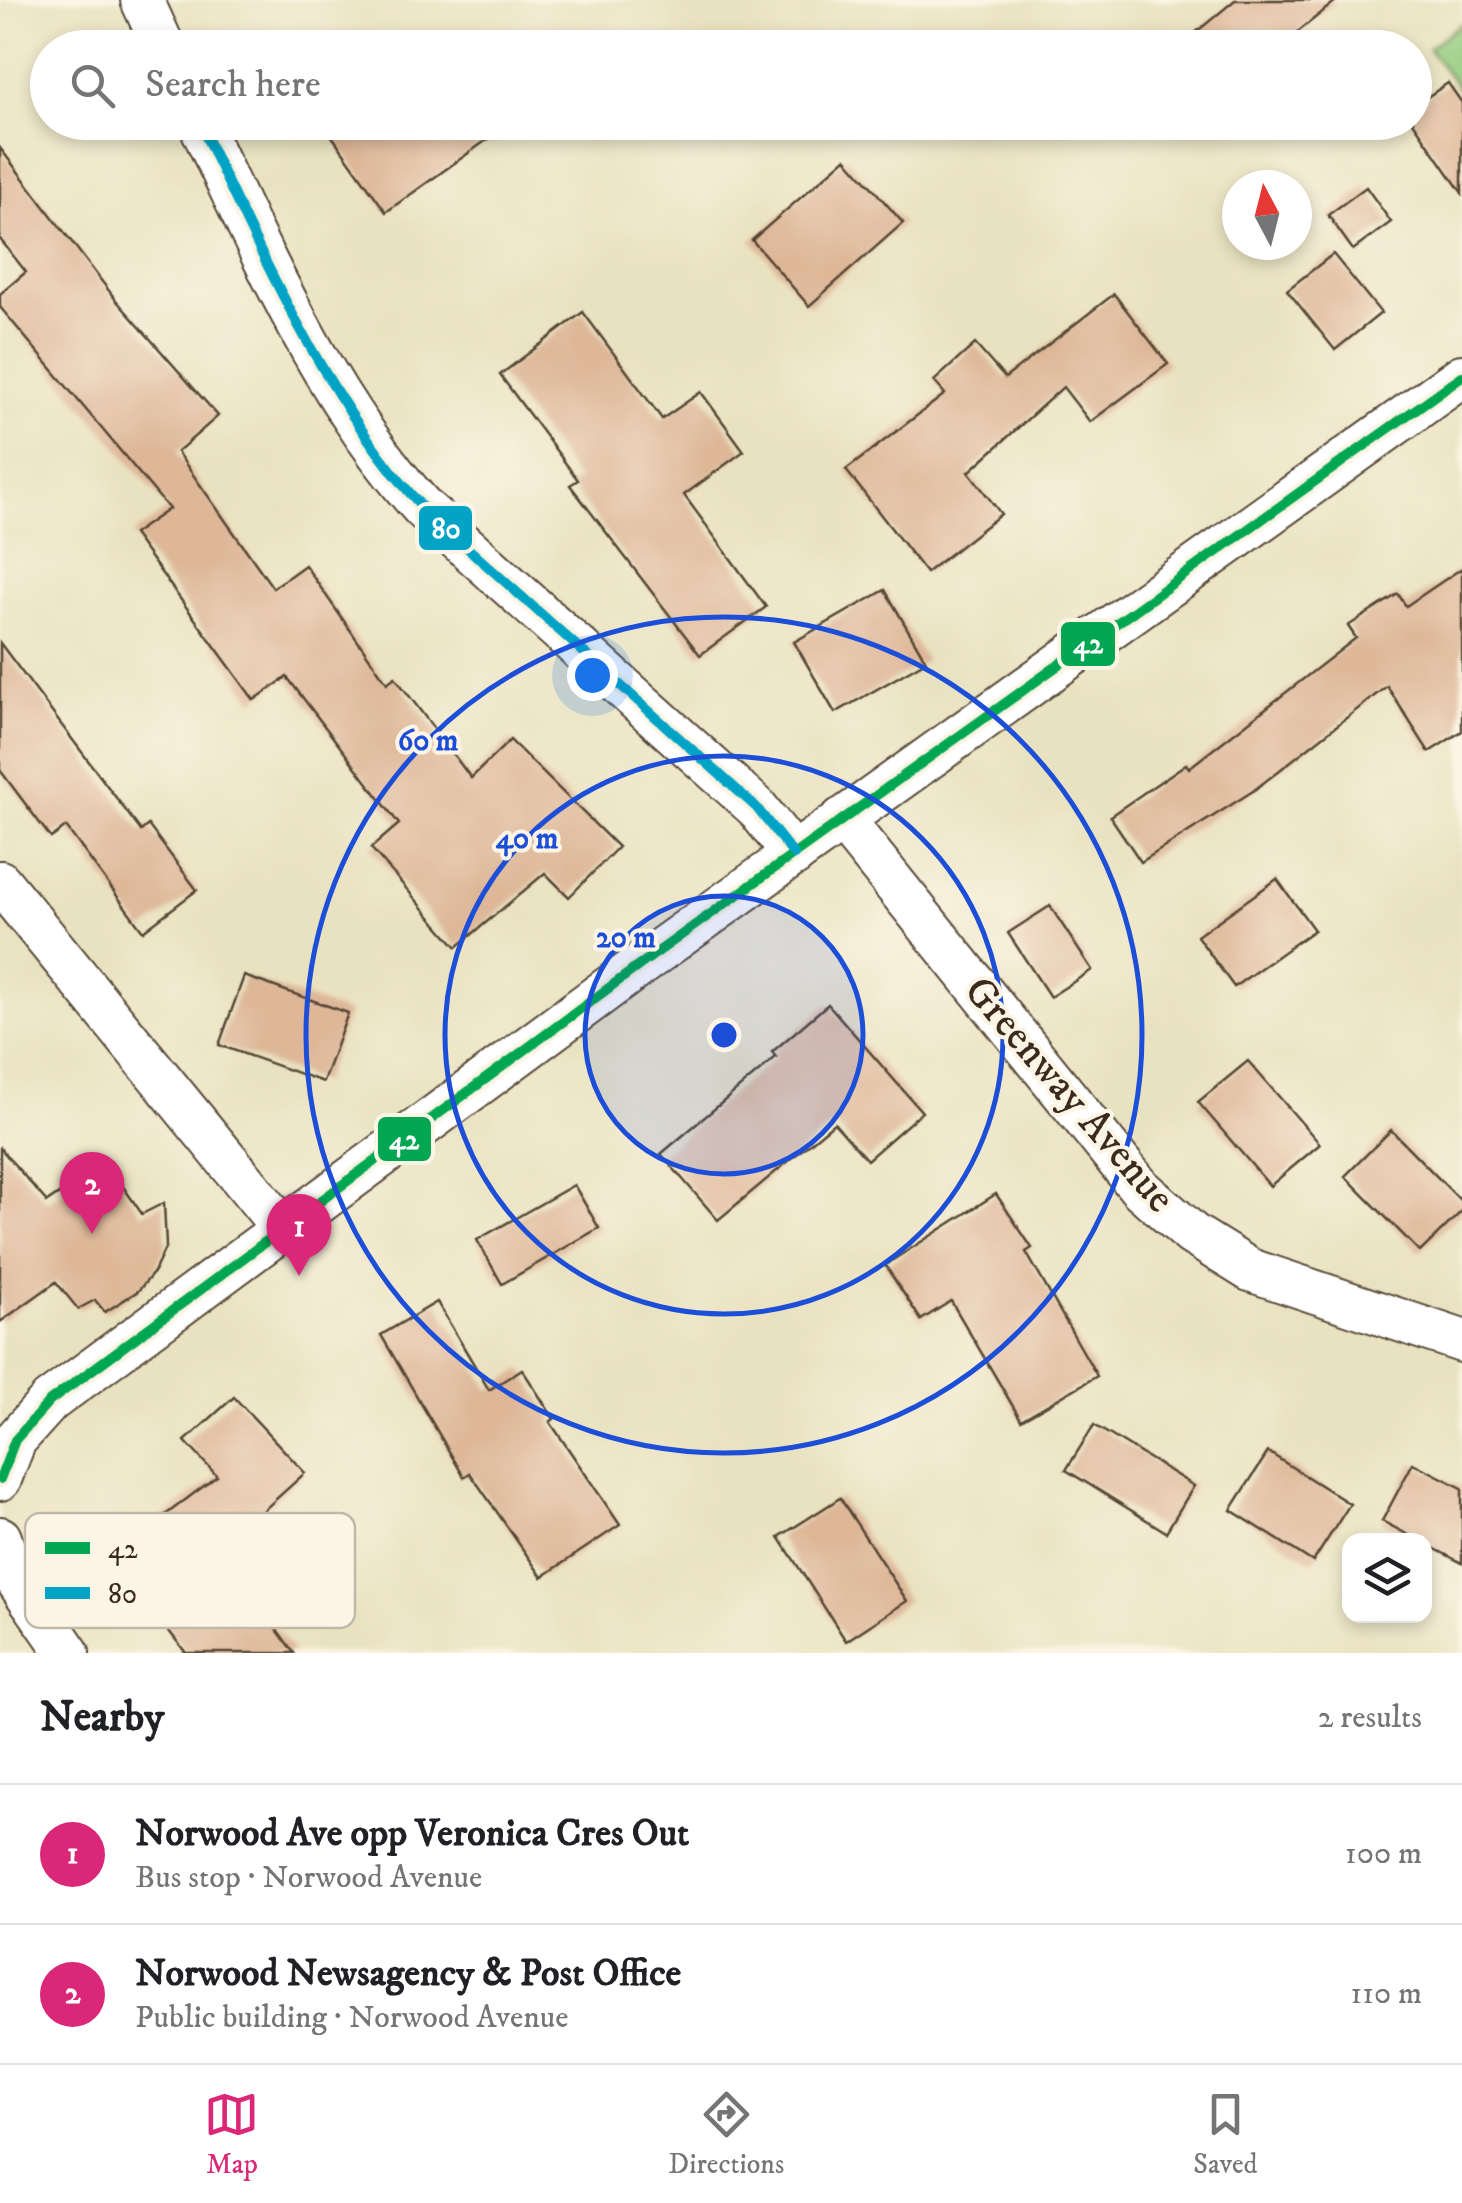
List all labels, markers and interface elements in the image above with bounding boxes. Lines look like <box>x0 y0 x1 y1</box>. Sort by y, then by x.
search box <box>30 30 1432 140</box>
icon: search <box>65 58 120 113</box>
text: Search here <box>145 61 321 109</box>
north arrow <box>1222 170 1312 260</box>
line badge: 80 <box>417 504 474 552</box>
text: 80 <box>431 512 461 547</box>
line badge: 42 <box>1059 620 1117 668</box>
text: 42 <box>1073 627 1103 662</box>
your location <box>567 650 618 701</box>
text: 60 m <box>398 723 459 760</box>
text: 40 m <box>496 821 559 858</box>
text: 20 m <box>596 920 656 957</box>
street label: Greenway Avenue <box>952 966 1186 1224</box>
centre of rings <box>706 1017 742 1053</box>
line badge: 42 <box>376 1115 433 1163</box>
text: 42 <box>389 1123 419 1158</box>
pin: 2 <box>59 1152 124 1234</box>
pin: 1 <box>266 1194 332 1276</box>
legend <box>25 1513 355 1628</box>
text: 42 <box>108 1532 138 1567</box>
map controls <box>1342 1533 1432 1623</box>
button: layers <box>1342 1533 1432 1623</box>
text: 80 <box>108 1577 137 1612</box>
text: Nearby <box>40 1692 164 1744</box>
text: 2 results <box>1318 1698 1422 1738</box>
text: Norwood Ave opp Veronica Cres Out <box>135 1810 689 1858</box>
text: 1 <box>67 1834 78 1874</box>
text: 100 m <box>1345 1834 1422 1874</box>
text: Bus stop · Norwood Avenue <box>135 1858 482 1898</box>
text: Norwood Newsagency & Post Office <box>135 1950 681 1998</box>
text: 2 <box>65 1974 80 2014</box>
text: 110 m <box>1350 1974 1422 2014</box>
text: Public building · Norwood Avenue <box>135 1998 569 2038</box>
tab: Map <box>204 2087 259 2182</box>
tab: Directions <box>668 2087 784 2182</box>
tab: Saved <box>1193 2087 1258 2182</box>

